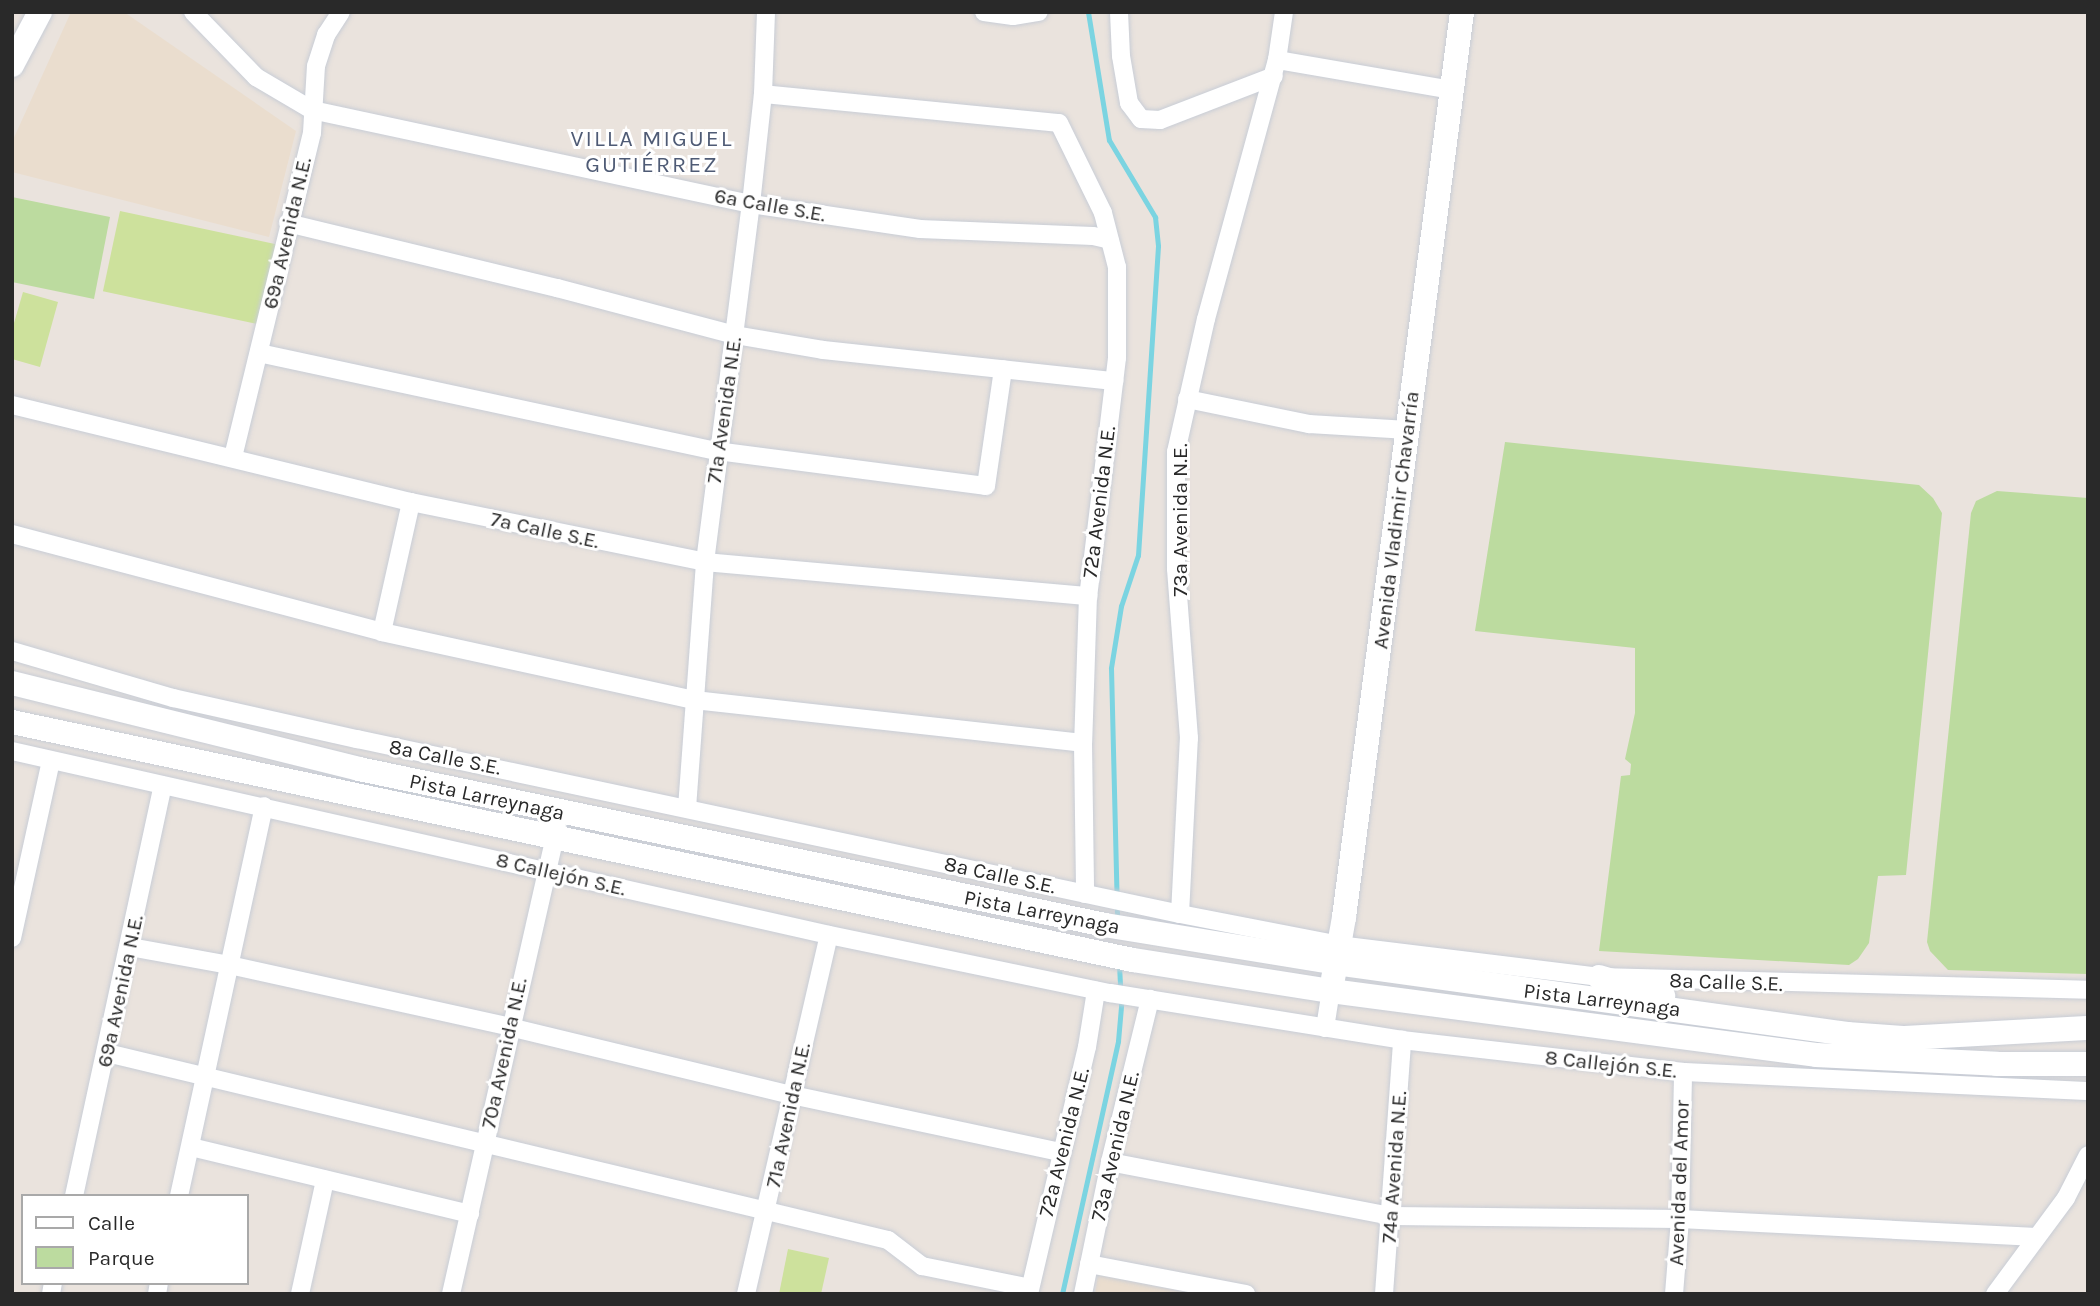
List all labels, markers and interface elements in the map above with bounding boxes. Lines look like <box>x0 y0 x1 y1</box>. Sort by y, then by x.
district label: VILLA MIGUEL GUTIÉRREZ <box>572 125 732 179</box>
street label: 69a Avenida N.E. <box>257 155 317 311</box>
street label: 6a Calle S.E. <box>712 183 828 227</box>
street label: 71a Avenida N.E. <box>701 335 747 485</box>
street label: Avenida Vladimir Chavarría <box>1368 390 1424 650</box>
street label: 72a Avenida N.E. <box>1077 424 1121 580</box>
street label: 73a Avenida N.E. <box>1167 443 1193 597</box>
street label: 7a Calle S.E. <box>488 506 602 554</box>
street label: 8a Calle S.E. <box>387 734 503 780</box>
street label: Pista Larreynaga <box>407 768 567 826</box>
street label: 8 Callejón S.E. <box>494 847 628 901</box>
street label: 8a Calle S.E. <box>942 851 1058 899</box>
street label: Pista Larreynaga <box>962 885 1122 939</box>
street label: 69a Avenida N.E. <box>92 912 148 1070</box>
street label: 8a Calle S.E. <box>1669 967 1783 997</box>
street label: 70a Avenida N.E. <box>476 975 532 1131</box>
street label: Pista Larreynaga <box>1522 978 1682 1022</box>
street label: 71a Avenida N.E. <box>760 1040 816 1190</box>
street label: 8 Callejón S.E. <box>1544 1045 1678 1083</box>
street label: 72a Avenida N.E. <box>1033 1065 1095 1219</box>
street label: 73a Avenida N.E. <box>1085 1068 1145 1224</box>
street label: 74a Avenida N.E. <box>1376 1090 1412 1244</box>
street label: Avenida del Amor <box>1664 1100 1694 1266</box>
legend <box>21 1194 248 1285</box>
text: Calle <box>88 1211 135 1235</box>
text: Parque <box>88 1246 155 1270</box>

